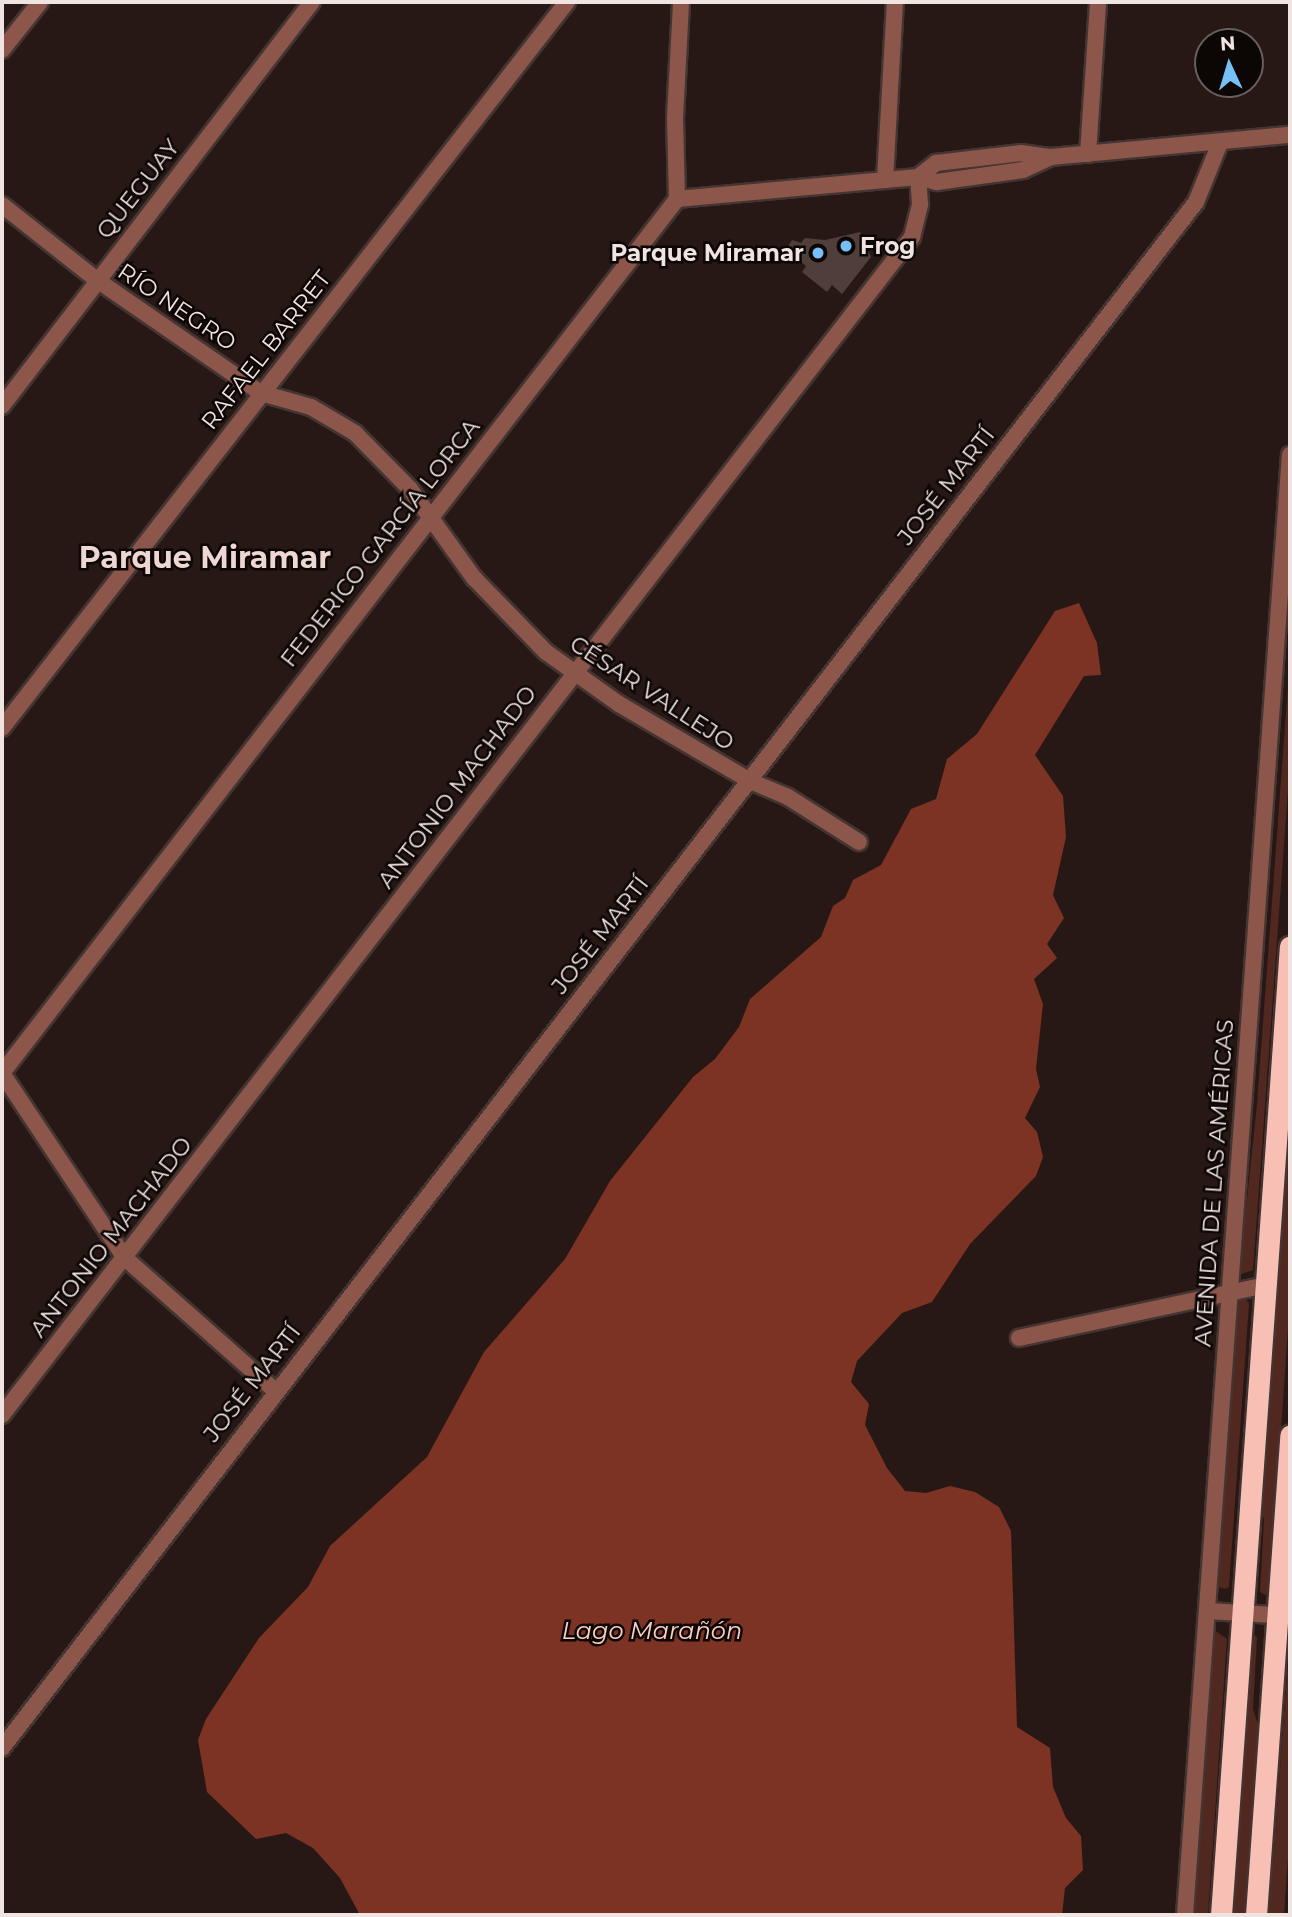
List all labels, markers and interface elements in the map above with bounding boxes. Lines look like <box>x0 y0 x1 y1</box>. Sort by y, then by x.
north arrow <box>1194 28 1264 98</box>
text: N <box>1219 32 1236 56</box>
street label: QUEGUAY <box>91 134 185 244</box>
place label: Frog <box>860 232 915 260</box>
marker: Frog <box>838 238 854 254</box>
place label: Parque Miramar <box>611 239 804 267</box>
marker: Parque Miramar <box>810 245 826 261</box>
street label: RÍO NEGRO <box>113 257 241 357</box>
street label: RAFAEL BARRET <box>195 265 337 435</box>
street label: FEDERICO GARCÍA LORCA <box>275 414 485 672</box>
street label: JOSÉ MARTÍ <box>892 422 1000 550</box>
district label: Parque Miramar <box>79 540 331 576</box>
street label: CÉSAR VALLEJO <box>565 630 739 756</box>
street label: ANTONIO MACHADO <box>372 680 542 894</box>
street label: JOSÉ MARTÍ <box>546 871 654 999</box>
street label: AVENIDA DE LAS AMÉRICAS <box>1189 1018 1239 1348</box>
street label: ANTONIO MACHADO <box>24 1131 198 1343</box>
street label: JOSÉ MARTÍ <box>198 1319 306 1447</box>
water label: Lago Marañón <box>562 1617 742 1645</box>

